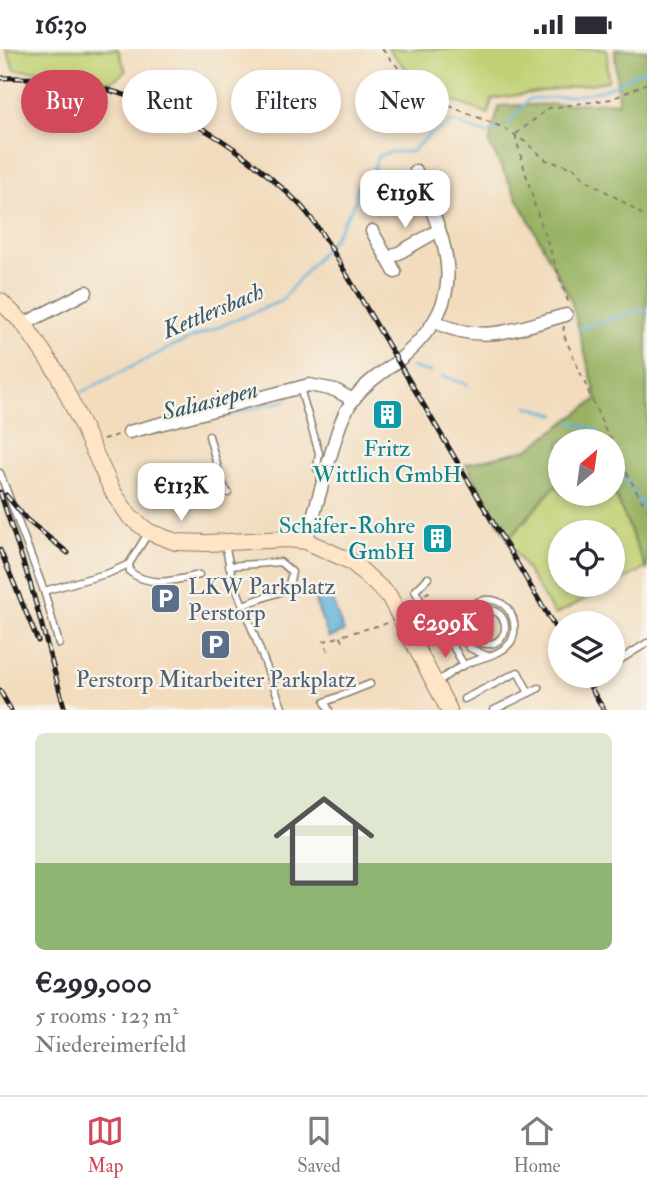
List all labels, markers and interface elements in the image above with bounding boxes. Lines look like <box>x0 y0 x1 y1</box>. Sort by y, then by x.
text: 16:30 <box>35 9 87 41</box>
chip: Buy <box>21 70 108 133</box>
chip: Rent <box>122 70 217 133</box>
chip: Filters <box>231 70 341 133</box>
chip: New <box>355 70 449 133</box>
pin: €119K <box>356 171 454 230</box>
text: €119K <box>376 178 434 207</box>
water label: Kettlersbach <box>157 276 269 347</box>
water label: Saliasiepen <box>158 374 261 428</box>
building icon: Fritz Wittlich GmbH <box>370 397 404 431</box>
north arrow <box>548 429 625 506</box>
map controls <box>548 429 625 688</box>
place label: Fritz Wittlich GmbH <box>311 434 462 489</box>
pin: €113K <box>132 463 230 523</box>
text: €113K <box>154 471 208 500</box>
place label: Schäfer-Rohre GmbH <box>279 511 415 566</box>
button: locate <box>548 520 625 597</box>
building icon: Schäfer-Rohre GmbH <box>421 521 455 555</box>
place label: LKW Parkplatz Perstorp <box>188 572 336 628</box>
parking icon: LKW Parkplatz Perstorp <box>148 582 182 616</box>
pin: €299K <box>396 601 494 660</box>
text: €299K <box>413 608 477 637</box>
button: layers <box>548 611 625 688</box>
parking icon: Perstorp Mitarbeiter Parkplatz <box>199 628 233 662</box>
place label: Perstorp Mitarbeiter Parkplatz <box>76 665 356 695</box>
icon: home <box>261 778 387 904</box>
text: €299,000 <box>35 964 152 1001</box>
text: 5 rooms · 123 m² <box>35 1001 178 1030</box>
text: Niedereimerfeld <box>35 1030 186 1059</box>
tab: Map <box>86 1112 124 1178</box>
tab: Saved <box>297 1112 341 1178</box>
tab: Home <box>513 1112 561 1178</box>

